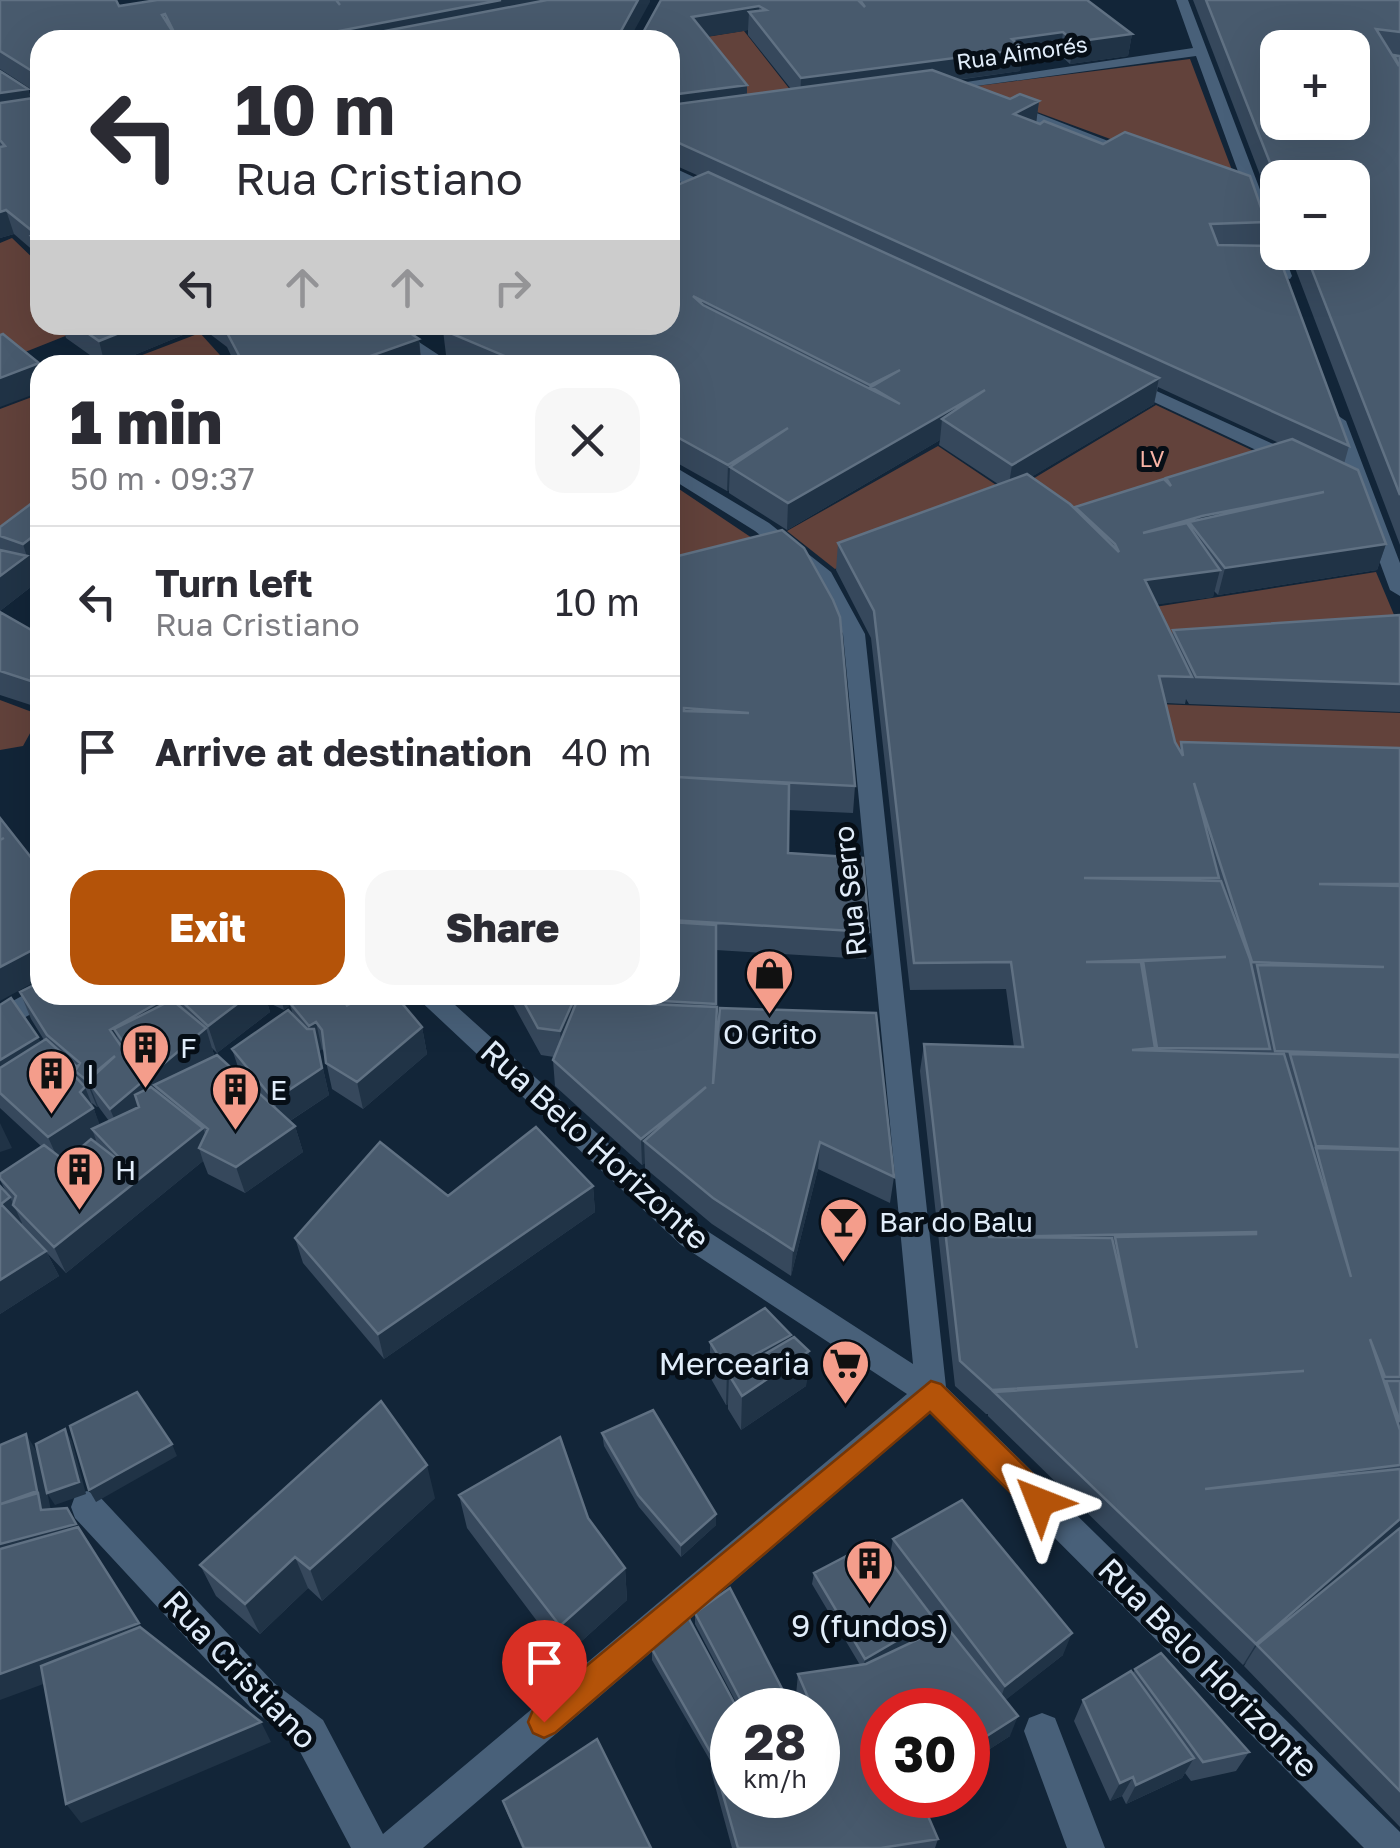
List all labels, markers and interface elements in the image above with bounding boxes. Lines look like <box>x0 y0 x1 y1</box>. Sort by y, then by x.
street label: Rua Aimorés <box>955 30 1089 75</box>
map controls <box>1260 30 1370 270</box>
button: + <box>1260 30 1370 140</box>
text: 10 m <box>235 66 395 150</box>
icon: left <box>70 70 200 200</box>
text: Rua Cristiano <box>235 151 523 205</box>
button: − <box>1260 160 1370 270</box>
icon: left <box>170 260 225 315</box>
icon: ahead <box>275 260 330 315</box>
icon: ahead <box>380 260 435 315</box>
icon: right <box>485 260 540 315</box>
text: 1 min <box>70 385 222 457</box>
button: close <box>535 388 640 493</box>
park label: LV <box>1139 445 1165 472</box>
text: 50 m · 09:37 <box>70 459 255 497</box>
text: Turn left <box>155 560 313 605</box>
icon: left <box>70 574 125 629</box>
text: 10 m <box>555 579 640 624</box>
text: Rua Cristiano <box>155 605 360 643</box>
icon: arrive <box>70 724 125 779</box>
text: Arrive at destination <box>155 729 532 774</box>
text: 40 m <box>562 729 652 774</box>
street label: Rua Serro <box>826 824 873 958</box>
button: Exit <box>70 870 345 985</box>
button: Share <box>365 870 640 985</box>
shop icon: O Grito <box>744 948 796 1016</box>
place label: O Grito <box>723 1017 817 1050</box>
building icon: F <box>119 1022 171 1090</box>
place label: F <box>180 1031 197 1064</box>
street label: Rua Belo Horizonte <box>474 1032 718 1257</box>
building icon: I <box>25 1048 77 1116</box>
place label: I <box>86 1057 95 1090</box>
building icon: E <box>209 1064 261 1132</box>
place label: E <box>270 1073 287 1106</box>
building icon: H <box>54 1144 106 1212</box>
place label: H <box>115 1153 136 1186</box>
bar icon: Bar do Balu <box>818 1196 870 1264</box>
place label: Bar do Balu <box>879 1205 1033 1238</box>
supermarket icon: Mercearia <box>819 1338 871 1406</box>
place label: Mercearia <box>659 1344 810 1382</box>
position arrow <box>988 1450 1092 1554</box>
building icon: 9 (fundos) <box>844 1538 896 1606</box>
street label: Rua Belo Horizonte <box>1091 1550 1326 1785</box>
street label: Rua Cristiano <box>156 1582 325 1756</box>
place label: 9 (fundos) <box>791 1606 949 1644</box>
pin <box>502 1620 587 1723</box>
icon: arrive <box>517 1635 572 1690</box>
speed limit sign: 30 <box>860 1688 990 1818</box>
text: 28 <box>744 1711 806 1771</box>
text: km/h <box>743 1763 807 1794</box>

